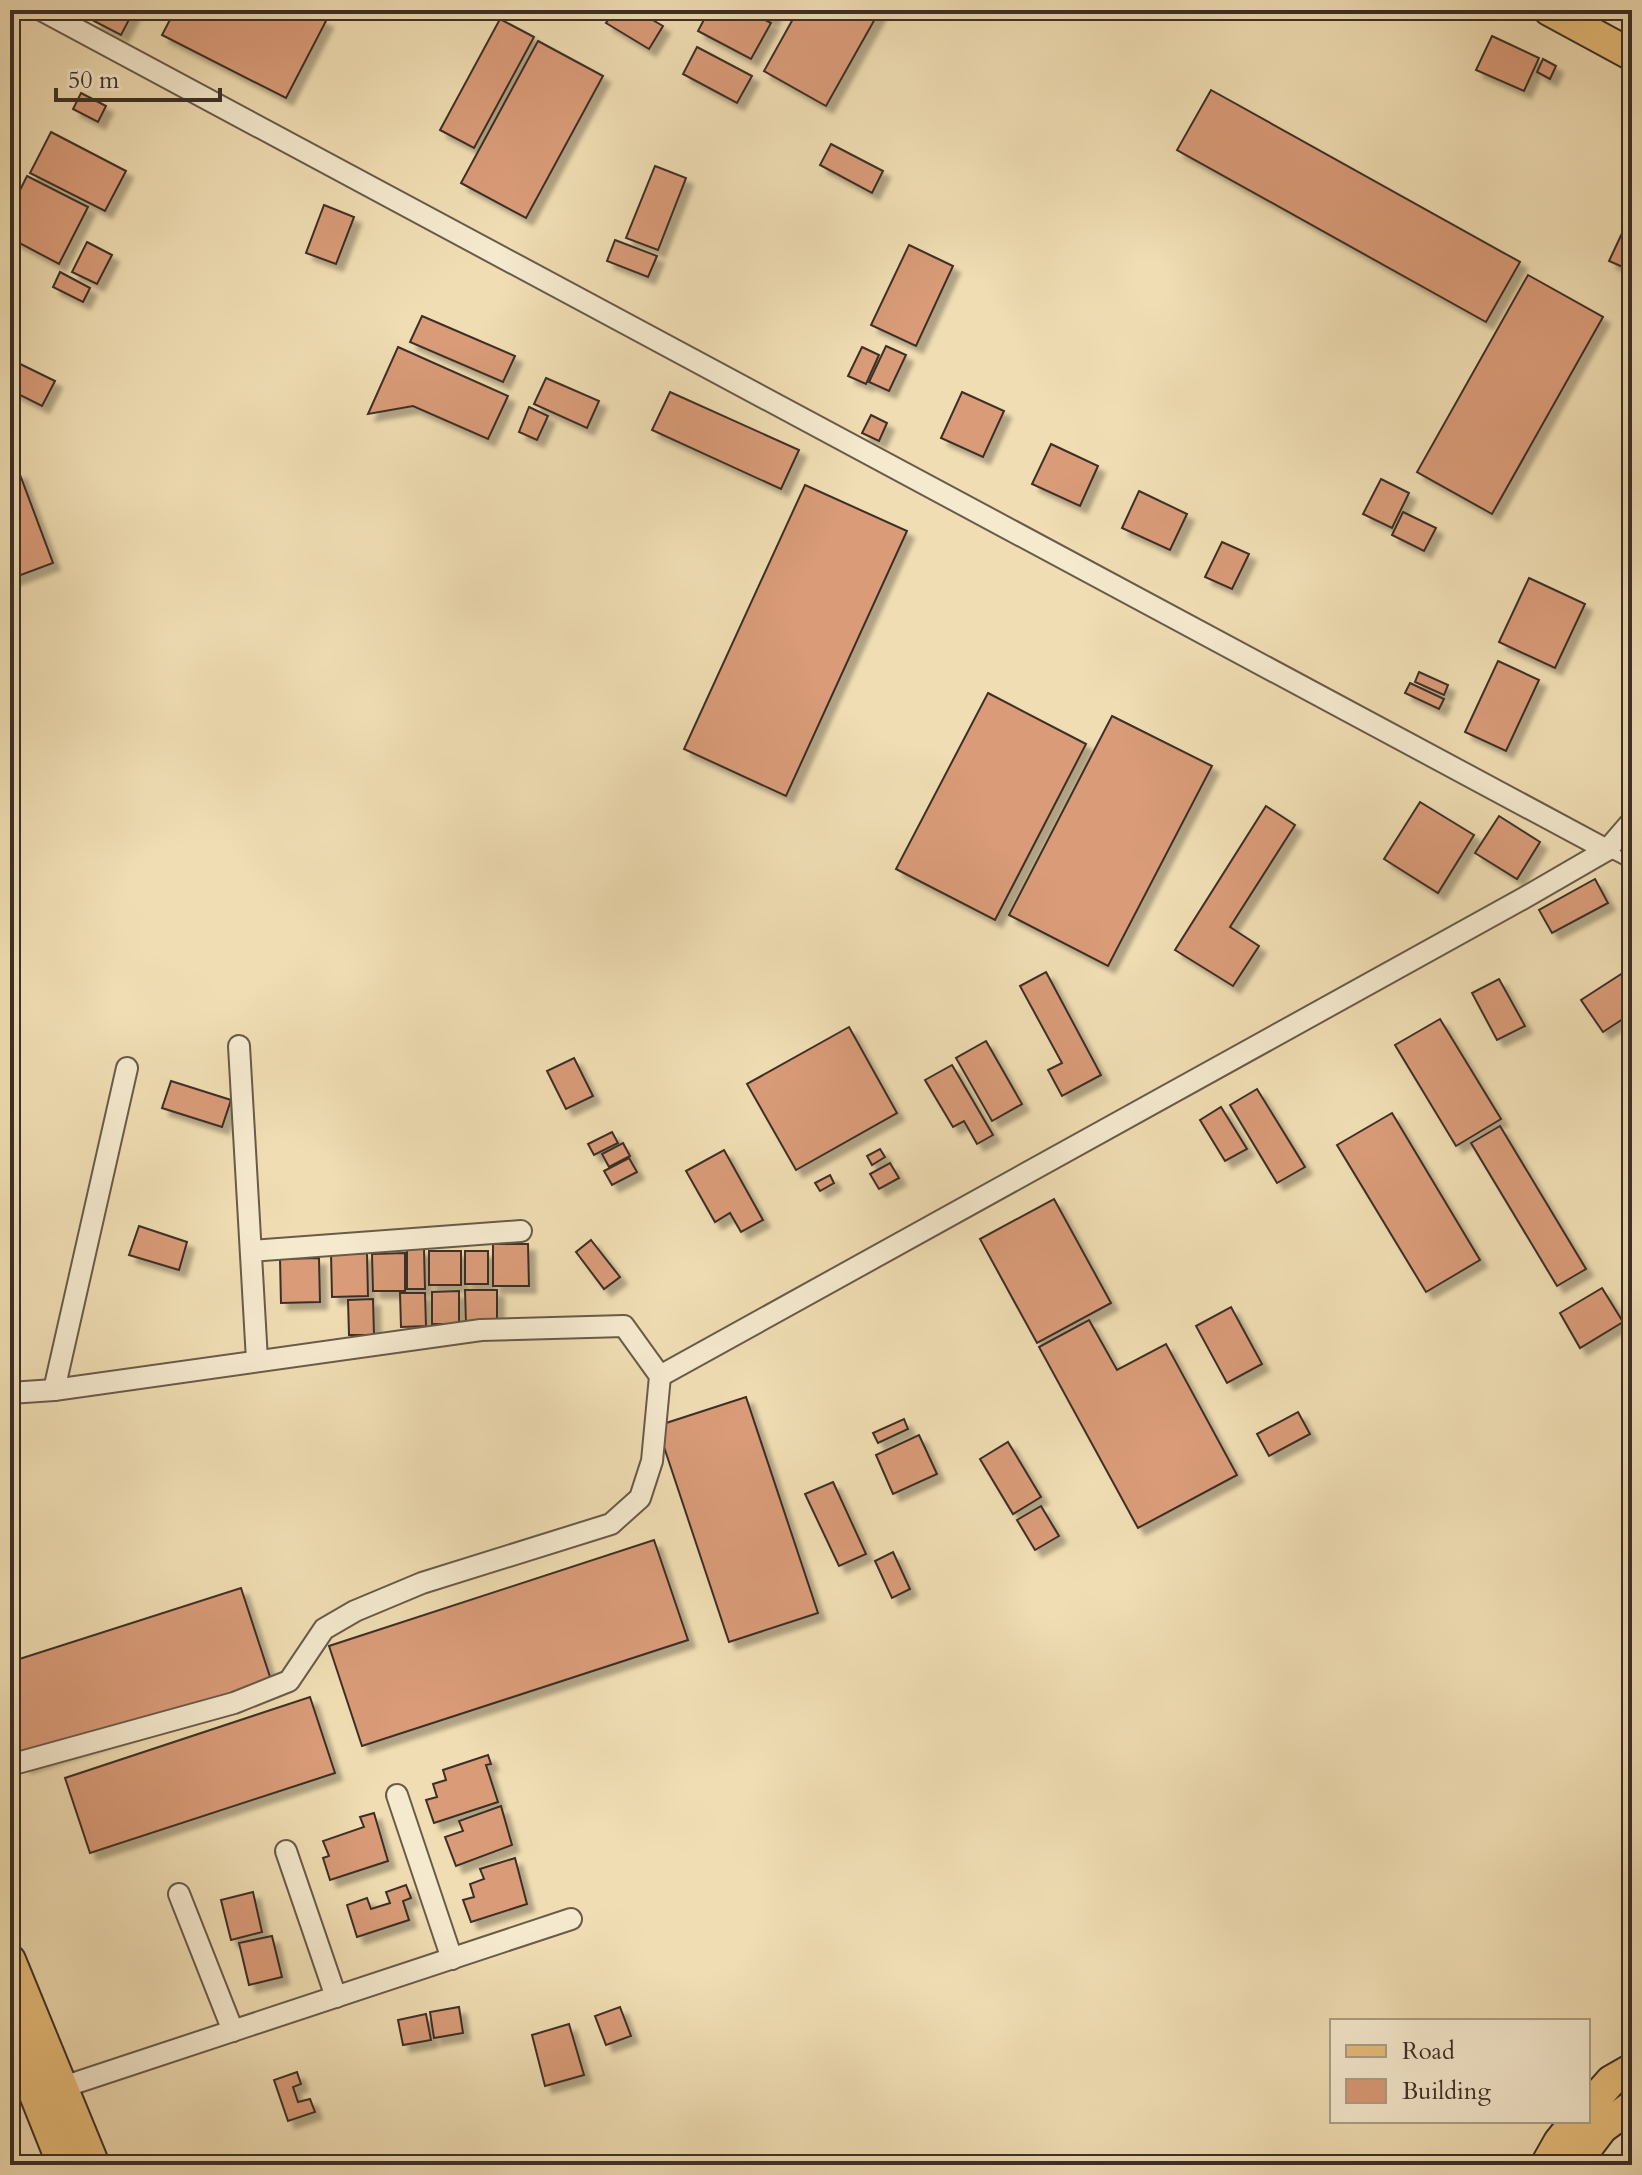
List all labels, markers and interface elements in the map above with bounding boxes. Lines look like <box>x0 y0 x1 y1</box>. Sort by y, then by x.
scale bar <box>56 52 220 102</box>
text: 50 m <box>68 64 120 97</box>
legend <box>1330 2019 1590 2123</box>
text: Road <box>1402 2035 1455 2068</box>
text: Building <box>1402 2075 1492 2108</box>

